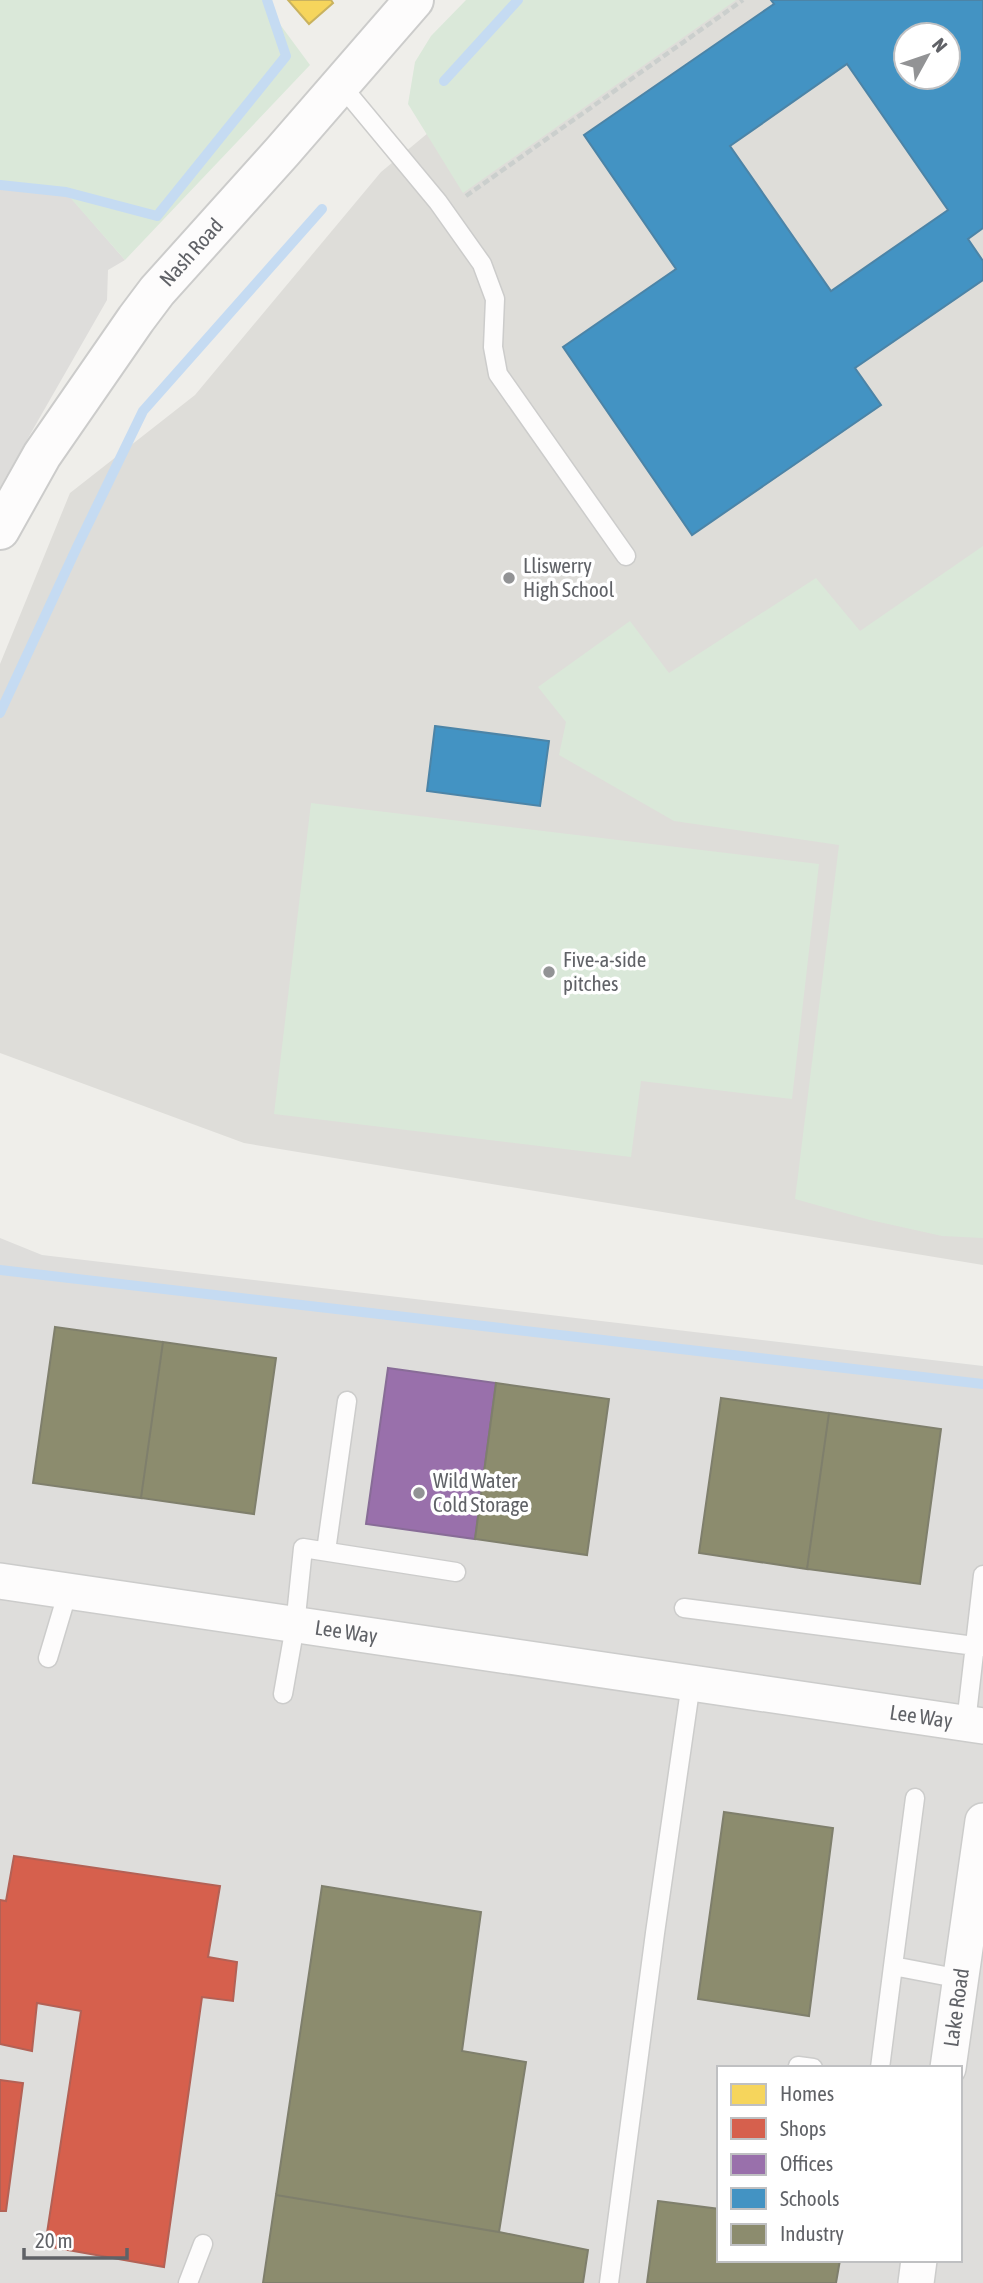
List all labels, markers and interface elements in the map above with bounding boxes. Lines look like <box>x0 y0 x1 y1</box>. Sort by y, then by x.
north arrow <box>892 21 962 91</box>
text: N <box>928 34 952 56</box>
street label: Nash Road <box>154 213 227 291</box>
place label: Lliswerry High School <box>523 553 615 601</box>
marker: Lliswerry High School <box>501 570 517 586</box>
place label: Five-a-side pitches <box>563 947 646 995</box>
marker: Five-a-side pitches <box>541 964 557 980</box>
place label: Wild Water Cold Storage <box>433 1468 529 1516</box>
marker: Wild Water Cold Storage <box>411 1485 427 1501</box>
street label: Lee Way <box>313 1615 380 1648</box>
street label: Lee Way <box>888 1699 954 1732</box>
street label: Lake Road <box>938 1967 973 2048</box>
legend <box>717 2066 962 2262</box>
text: Homes <box>780 2081 834 2105</box>
text: Shops <box>780 2116 826 2140</box>
text: Offices <box>780 2151 833 2175</box>
text: Schools <box>780 2186 840 2210</box>
scale bar <box>24 2216 128 2260</box>
text: Industry <box>780 2221 844 2245</box>
text: 20 m <box>35 2228 73 2252</box>

